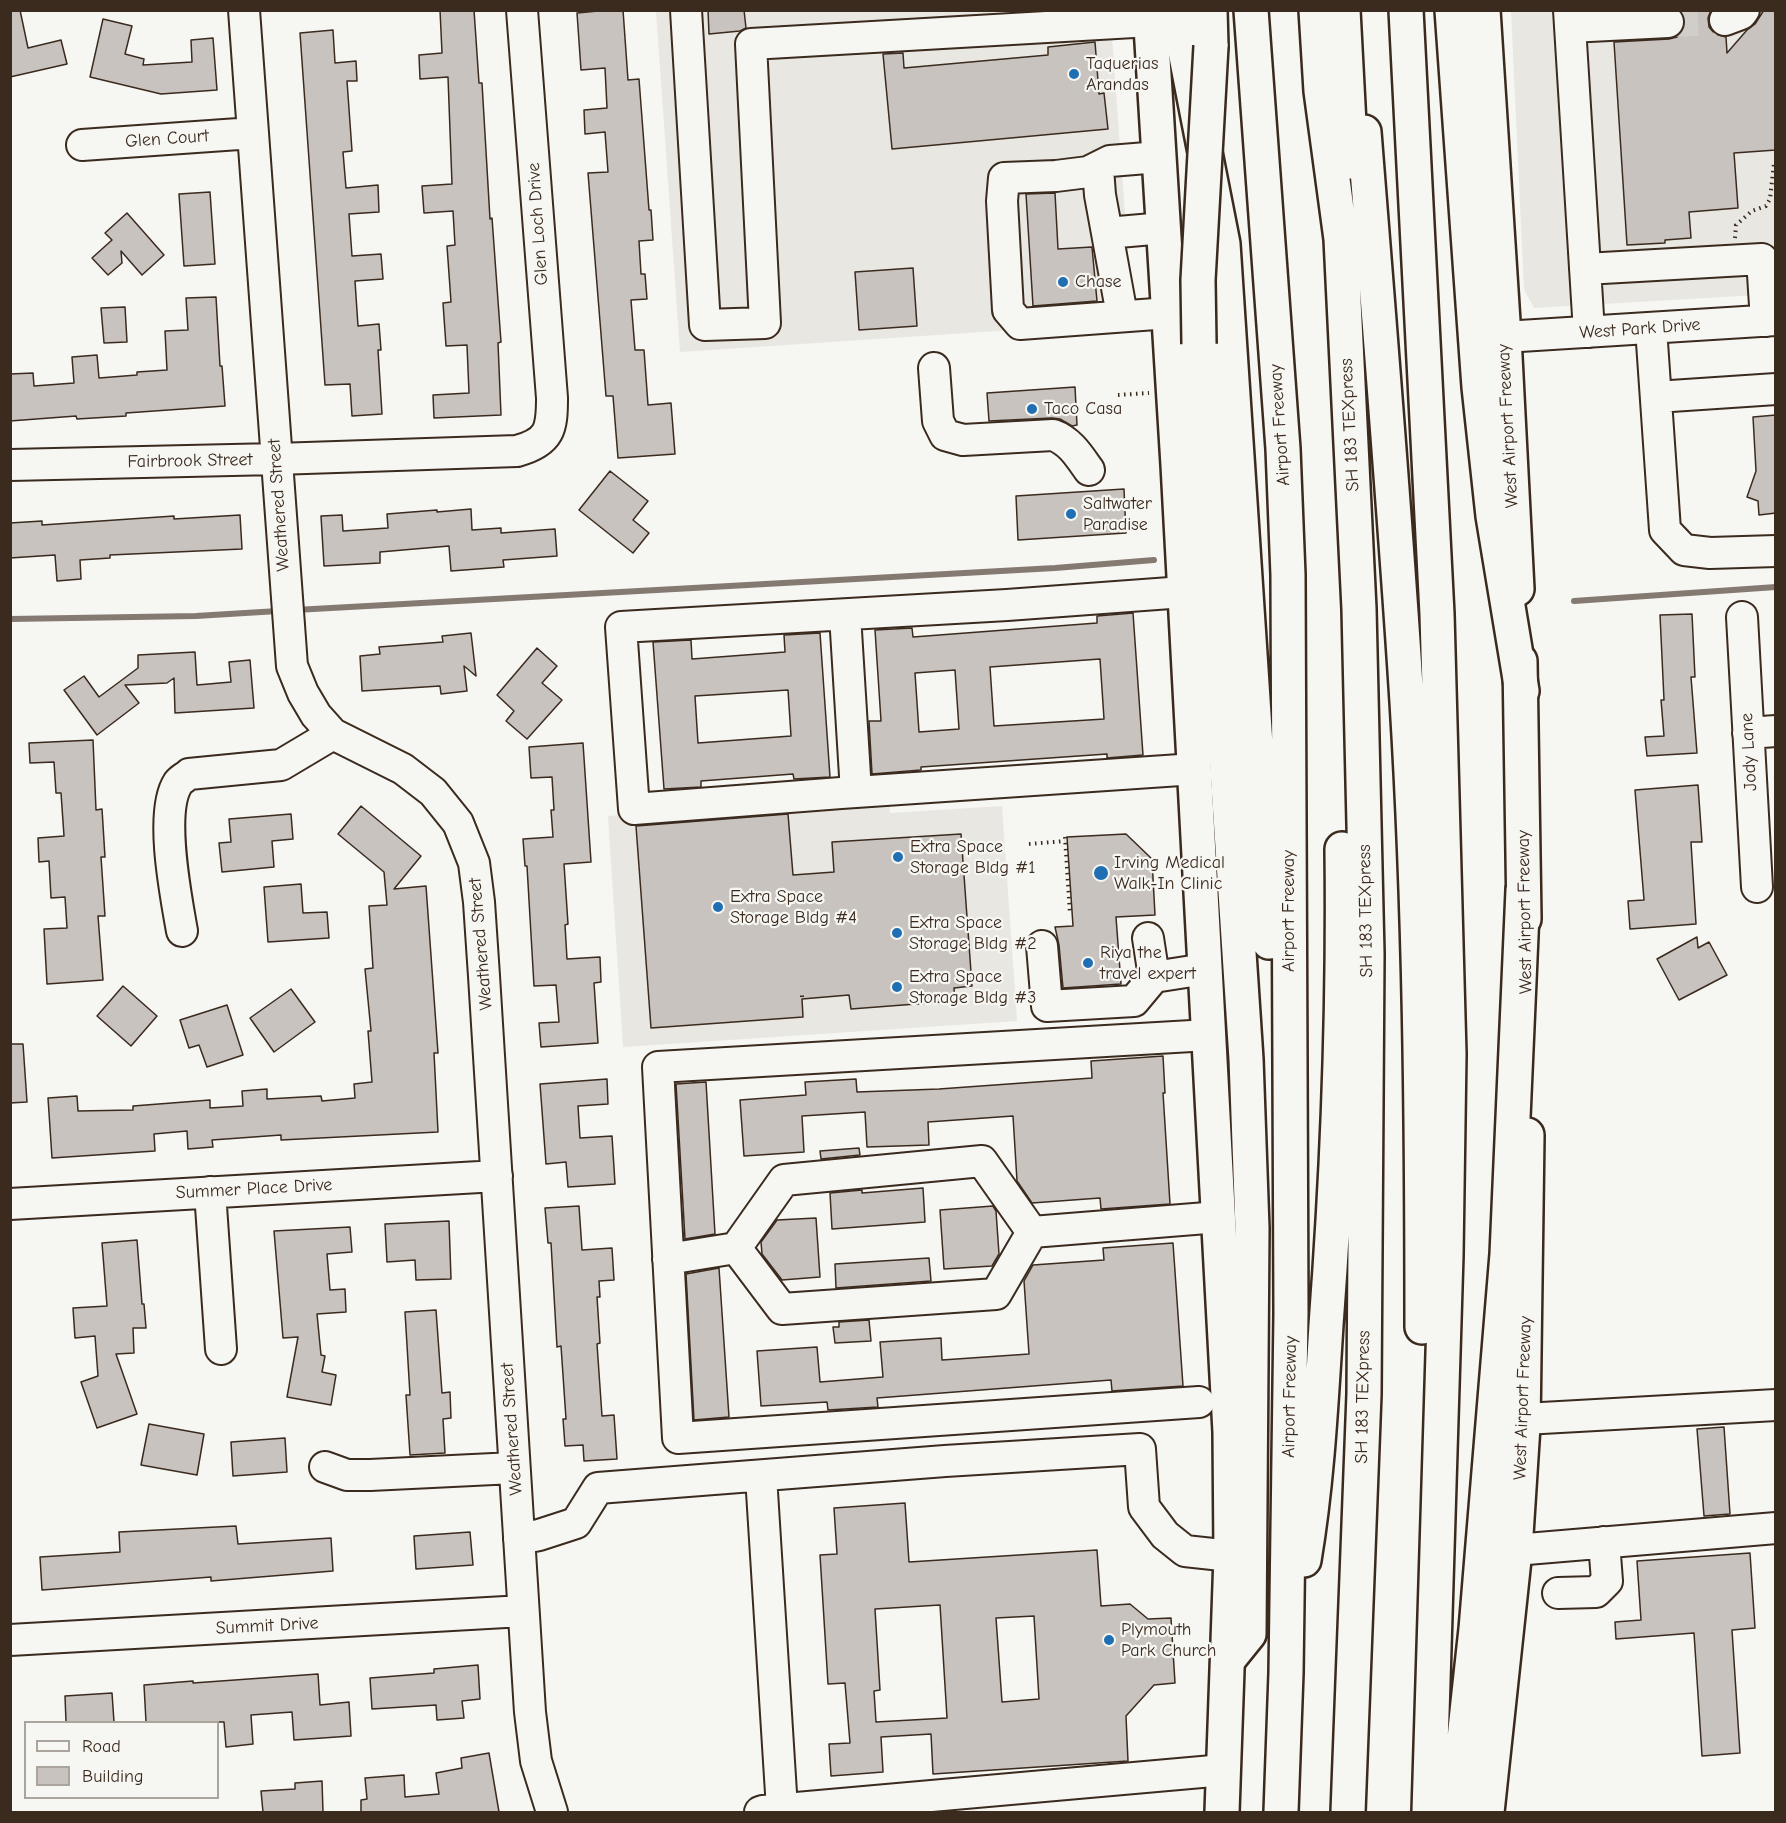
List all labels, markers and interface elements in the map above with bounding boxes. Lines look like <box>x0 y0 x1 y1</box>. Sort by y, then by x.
place label: Taquerias Arandas <box>1086 53 1159 96</box>
marker: Taquerias Arandas <box>1067 67 1081 81</box>
street label: Glen Court <box>124 125 210 153</box>
street label: Glen Loch Drive <box>523 162 553 286</box>
place label: Chase <box>1075 271 1121 293</box>
marker: Chase <box>1056 275 1070 289</box>
street label: West Park Drive <box>1579 314 1701 344</box>
street label: West Airport Freeway <box>1493 343 1523 509</box>
street label: SH 183 TEXpress <box>1336 358 1364 492</box>
street label: Airport Freeway <box>1265 363 1295 487</box>
place label: Taco Casa <box>1044 398 1122 420</box>
marker: Taco Casa <box>1025 402 1039 416</box>
street label: Weathered Street <box>264 438 294 572</box>
street label: Fairbrook Street <box>127 449 253 473</box>
place label: Saltwater Paradise <box>1083 493 1152 536</box>
marker: Saltwater Paradise <box>1064 507 1078 521</box>
street label: Jody Lane <box>1736 712 1762 792</box>
street label: West Airport Freeway <box>1513 830 1537 994</box>
place label: Extra Space Storage Bldg #1 <box>910 836 1035 878</box>
street label: SH 183 TEXpress <box>1354 844 1378 978</box>
marker: Extra Space Storage Bldg #1 <box>891 850 905 864</box>
street label: Airport Freeway <box>1278 850 1300 972</box>
place label: Irving Medical Walk-In Clinic <box>1114 852 1225 894</box>
marker: Irving Medical Walk-In Clinic <box>1092 864 1110 882</box>
street label: Weathered Street <box>464 877 498 1011</box>
place label: Extra Space Storage Bldg #4 <box>730 886 857 928</box>
marker: Extra Space Storage Bldg #4 <box>711 900 725 914</box>
place label: Extra Space Storage Bldg #2 <box>909 912 1037 954</box>
marker: Extra Space Storage Bldg #2 <box>890 926 904 940</box>
place label: Riya the travel expert <box>1100 942 1196 984</box>
marker: Riya the travel expert <box>1081 956 1095 970</box>
place label: Extra Space Storage Bldg #3 <box>909 966 1036 1008</box>
marker: Extra Space Storage Bldg #3 <box>890 980 904 994</box>
street label: Summer Place Drive <box>175 1174 333 1204</box>
street label: West Airport Freeway <box>1509 1316 1537 1480</box>
street label: SH 183 TEXpress <box>1351 1330 1375 1464</box>
street label: Airport Freeway <box>1278 1336 1302 1458</box>
street label: Weathered Street <box>497 1362 527 1496</box>
street label: Summit Drive <box>215 1613 319 1639</box>
place label: Plymouth Park Church <box>1121 1619 1216 1662</box>
marker: Plymouth Park Church <box>1102 1633 1116 1647</box>
legend <box>24 1721 219 1799</box>
text: Road <box>82 1736 121 1757</box>
text: Building <box>82 1766 144 1787</box>

